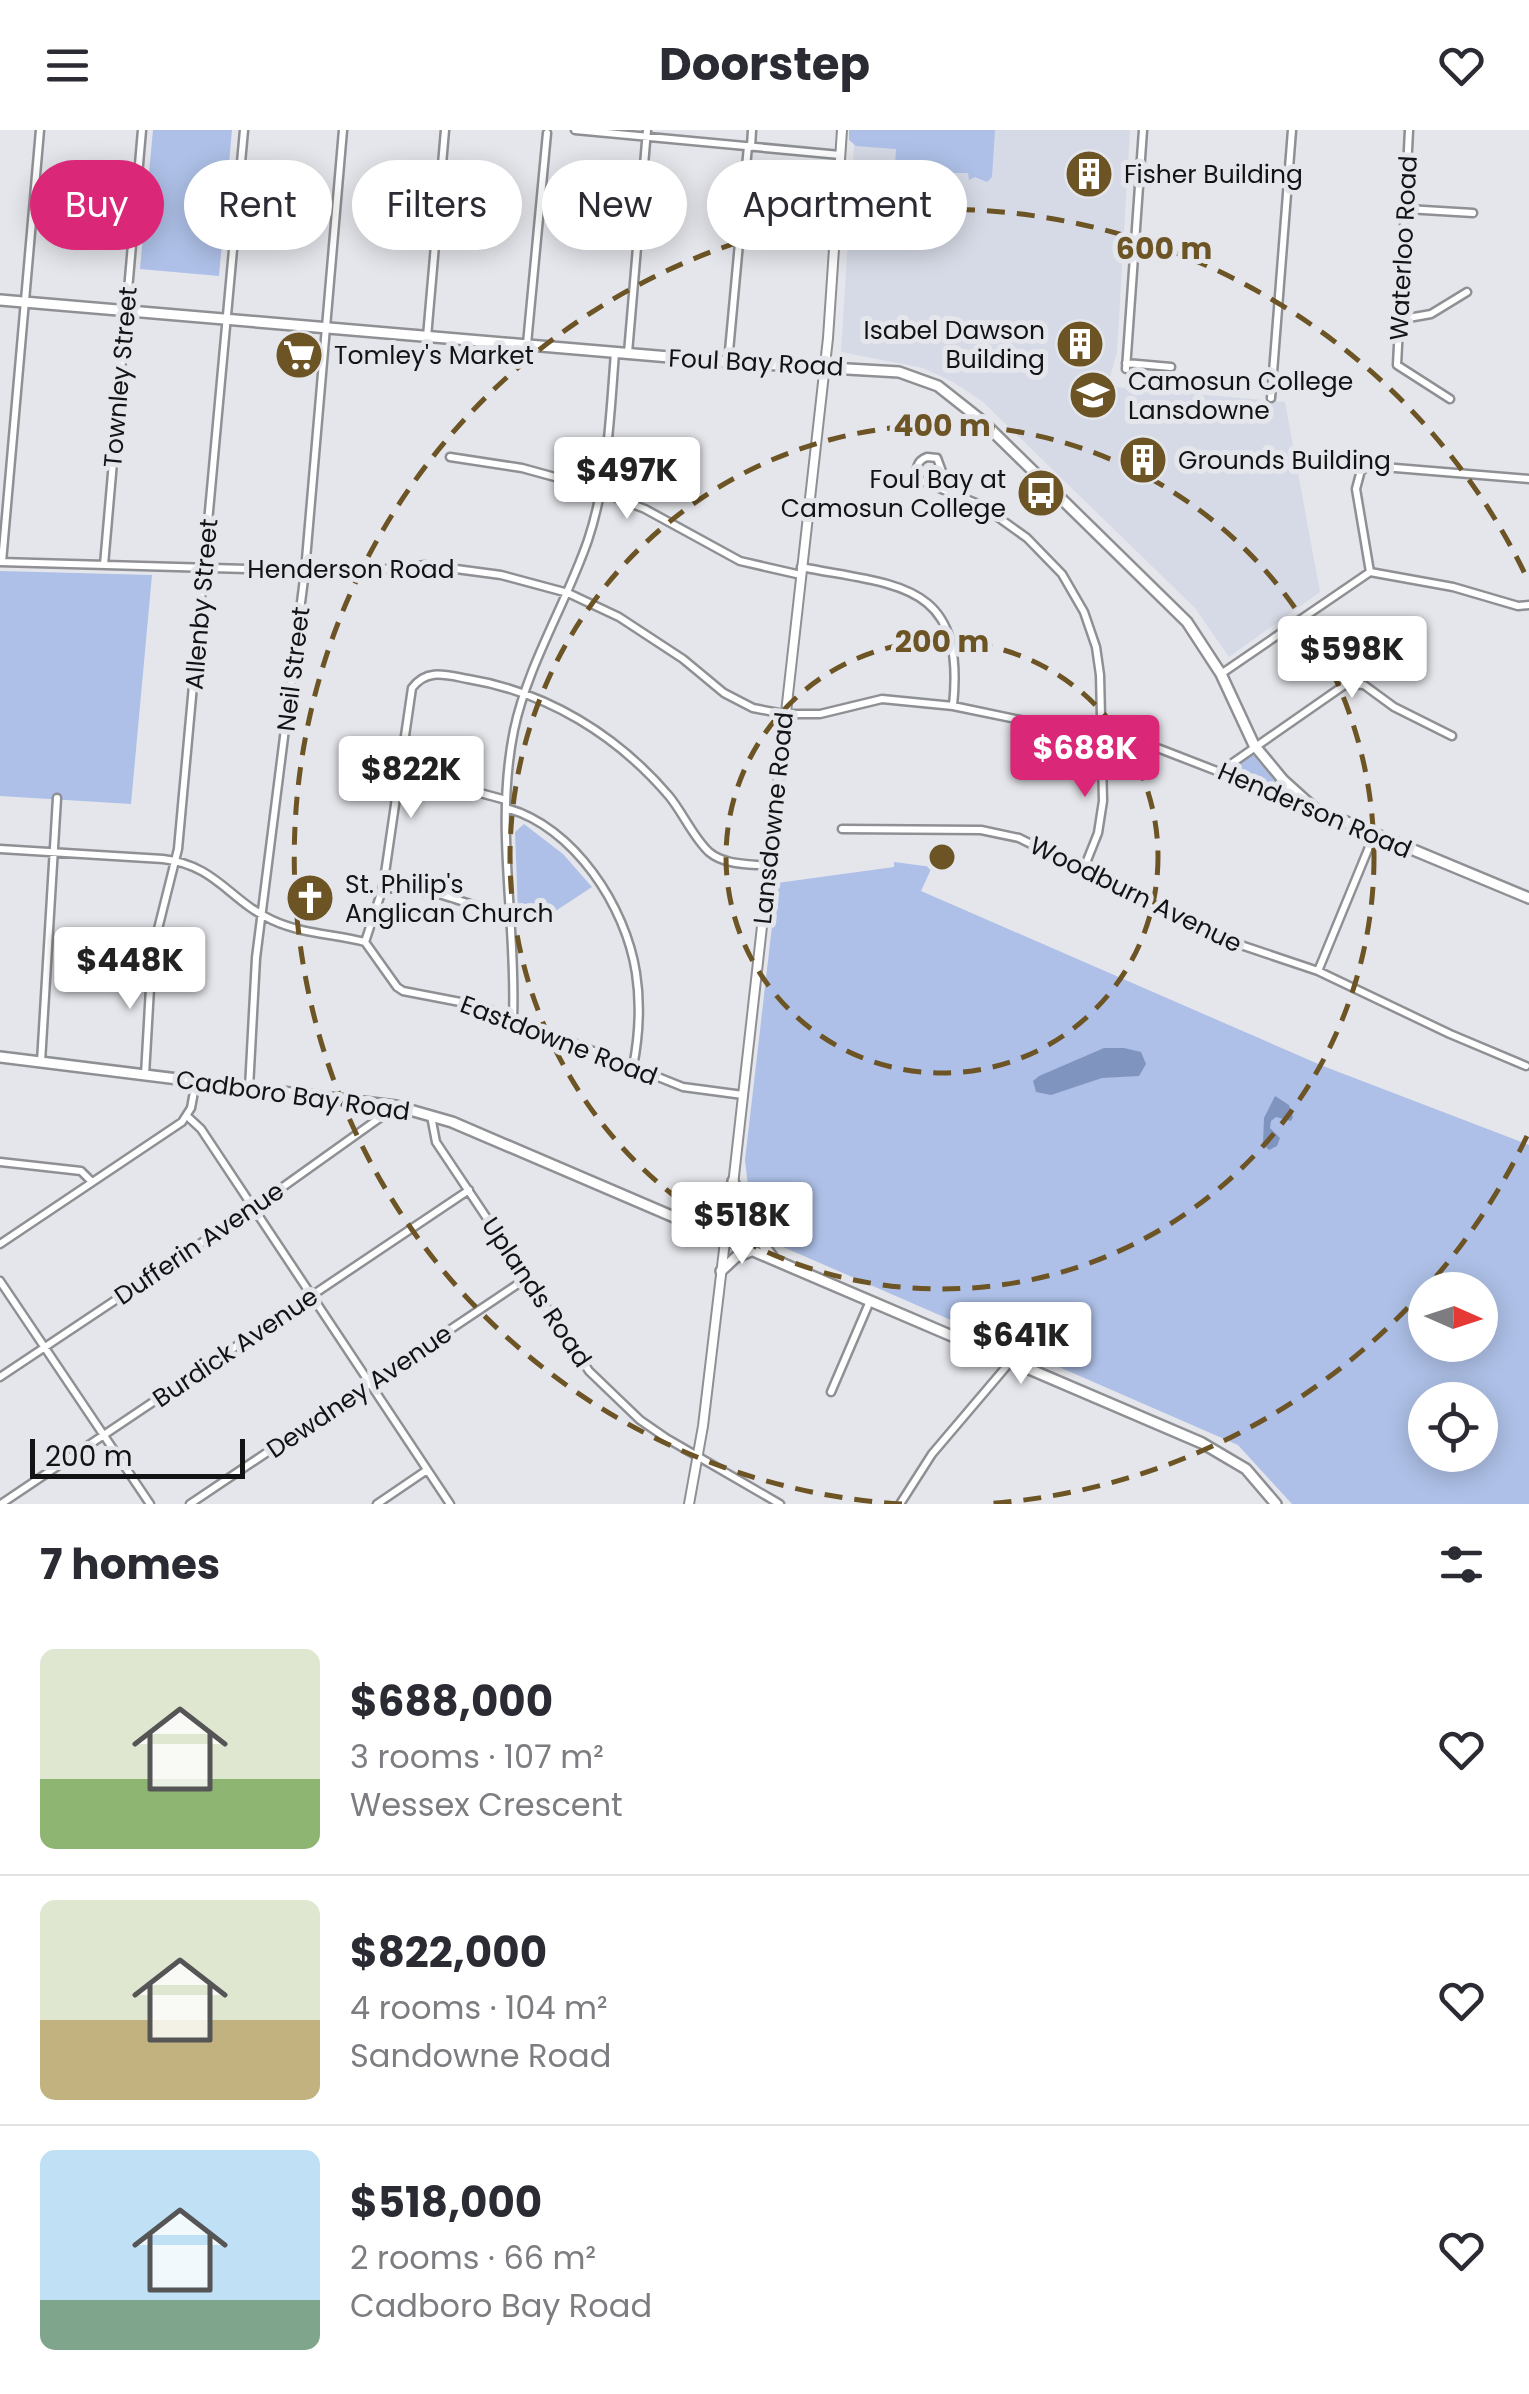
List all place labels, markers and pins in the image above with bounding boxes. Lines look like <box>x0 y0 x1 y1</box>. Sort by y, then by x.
building icon: Fisher Building <box>1063 148 1115 200</box>
place label: Fisher Building <box>1124 157 1303 192</box>
place label: Isabel Dawson Building <box>864 313 1045 377</box>
building icon: Isabel Dawson Building <box>1054 318 1106 370</box>
supermarket icon: Tomley's Market <box>273 329 325 381</box>
place label: Tomley's Market <box>334 338 534 373</box>
place label: Camosun College Lansdowne <box>1128 364 1353 428</box>
school or university icon: Camosun College Lansdowne <box>1067 369 1119 421</box>
building icon: Grounds Building <box>1117 434 1169 486</box>
pin: $497K <box>557 437 697 522</box>
place label: Grounds Building <box>1178 443 1391 478</box>
place label: Foul Bay at Camosun College <box>781 462 1006 526</box>
bus stop icon: Foul Bay at Camosun College <box>1015 467 1067 519</box>
pin: $598K <box>1282 616 1422 701</box>
pin: $688K <box>1015 715 1155 800</box>
pin: $822K <box>341 736 481 821</box>
centre of rings <box>924 839 960 875</box>
place label: St. Philip's Anglican Church <box>345 867 554 931</box>
church icon: St. Philip's Anglican Church <box>284 872 336 924</box>
pin: $448K <box>60 927 200 1012</box>
pin: $518K <box>672 1182 812 1267</box>
pin: $641K <box>951 1302 1091 1387</box>

